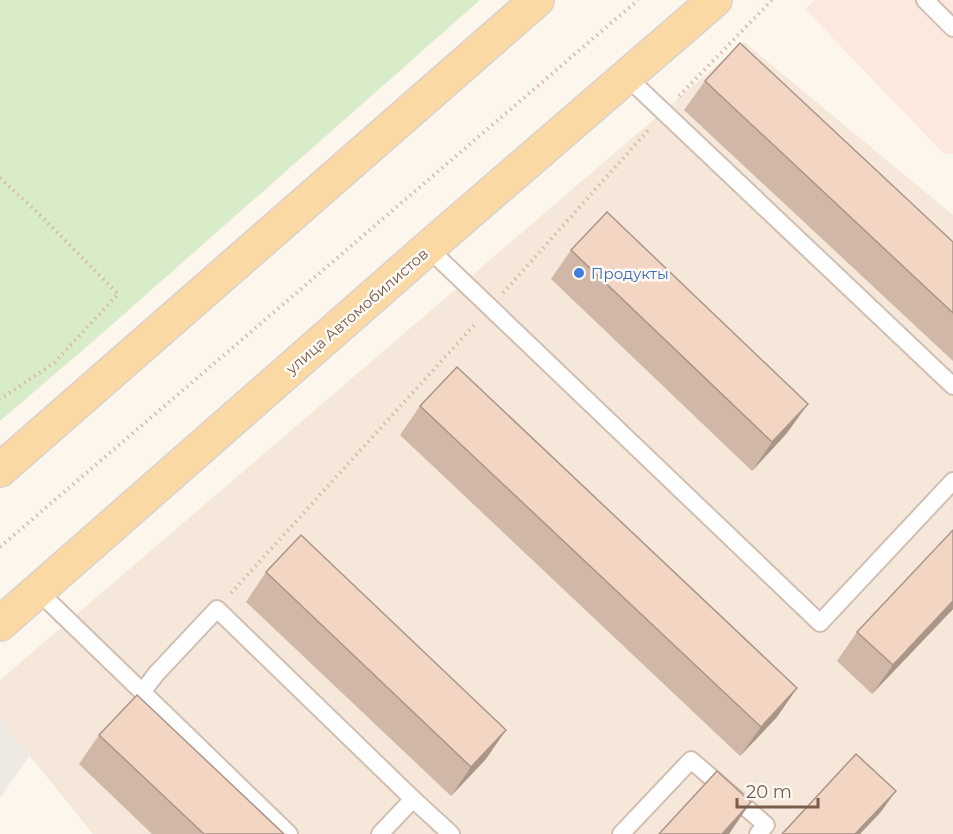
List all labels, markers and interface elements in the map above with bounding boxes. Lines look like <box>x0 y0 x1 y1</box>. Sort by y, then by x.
street label: улица Автомобилистов <box>281 244 432 379</box>
place label: Продукты <box>591 264 669 283</box>
marker: Продукты <box>572 266 586 280</box>
scale bar <box>737 771 818 809</box>
text: 20 m <box>746 781 792 803</box>

